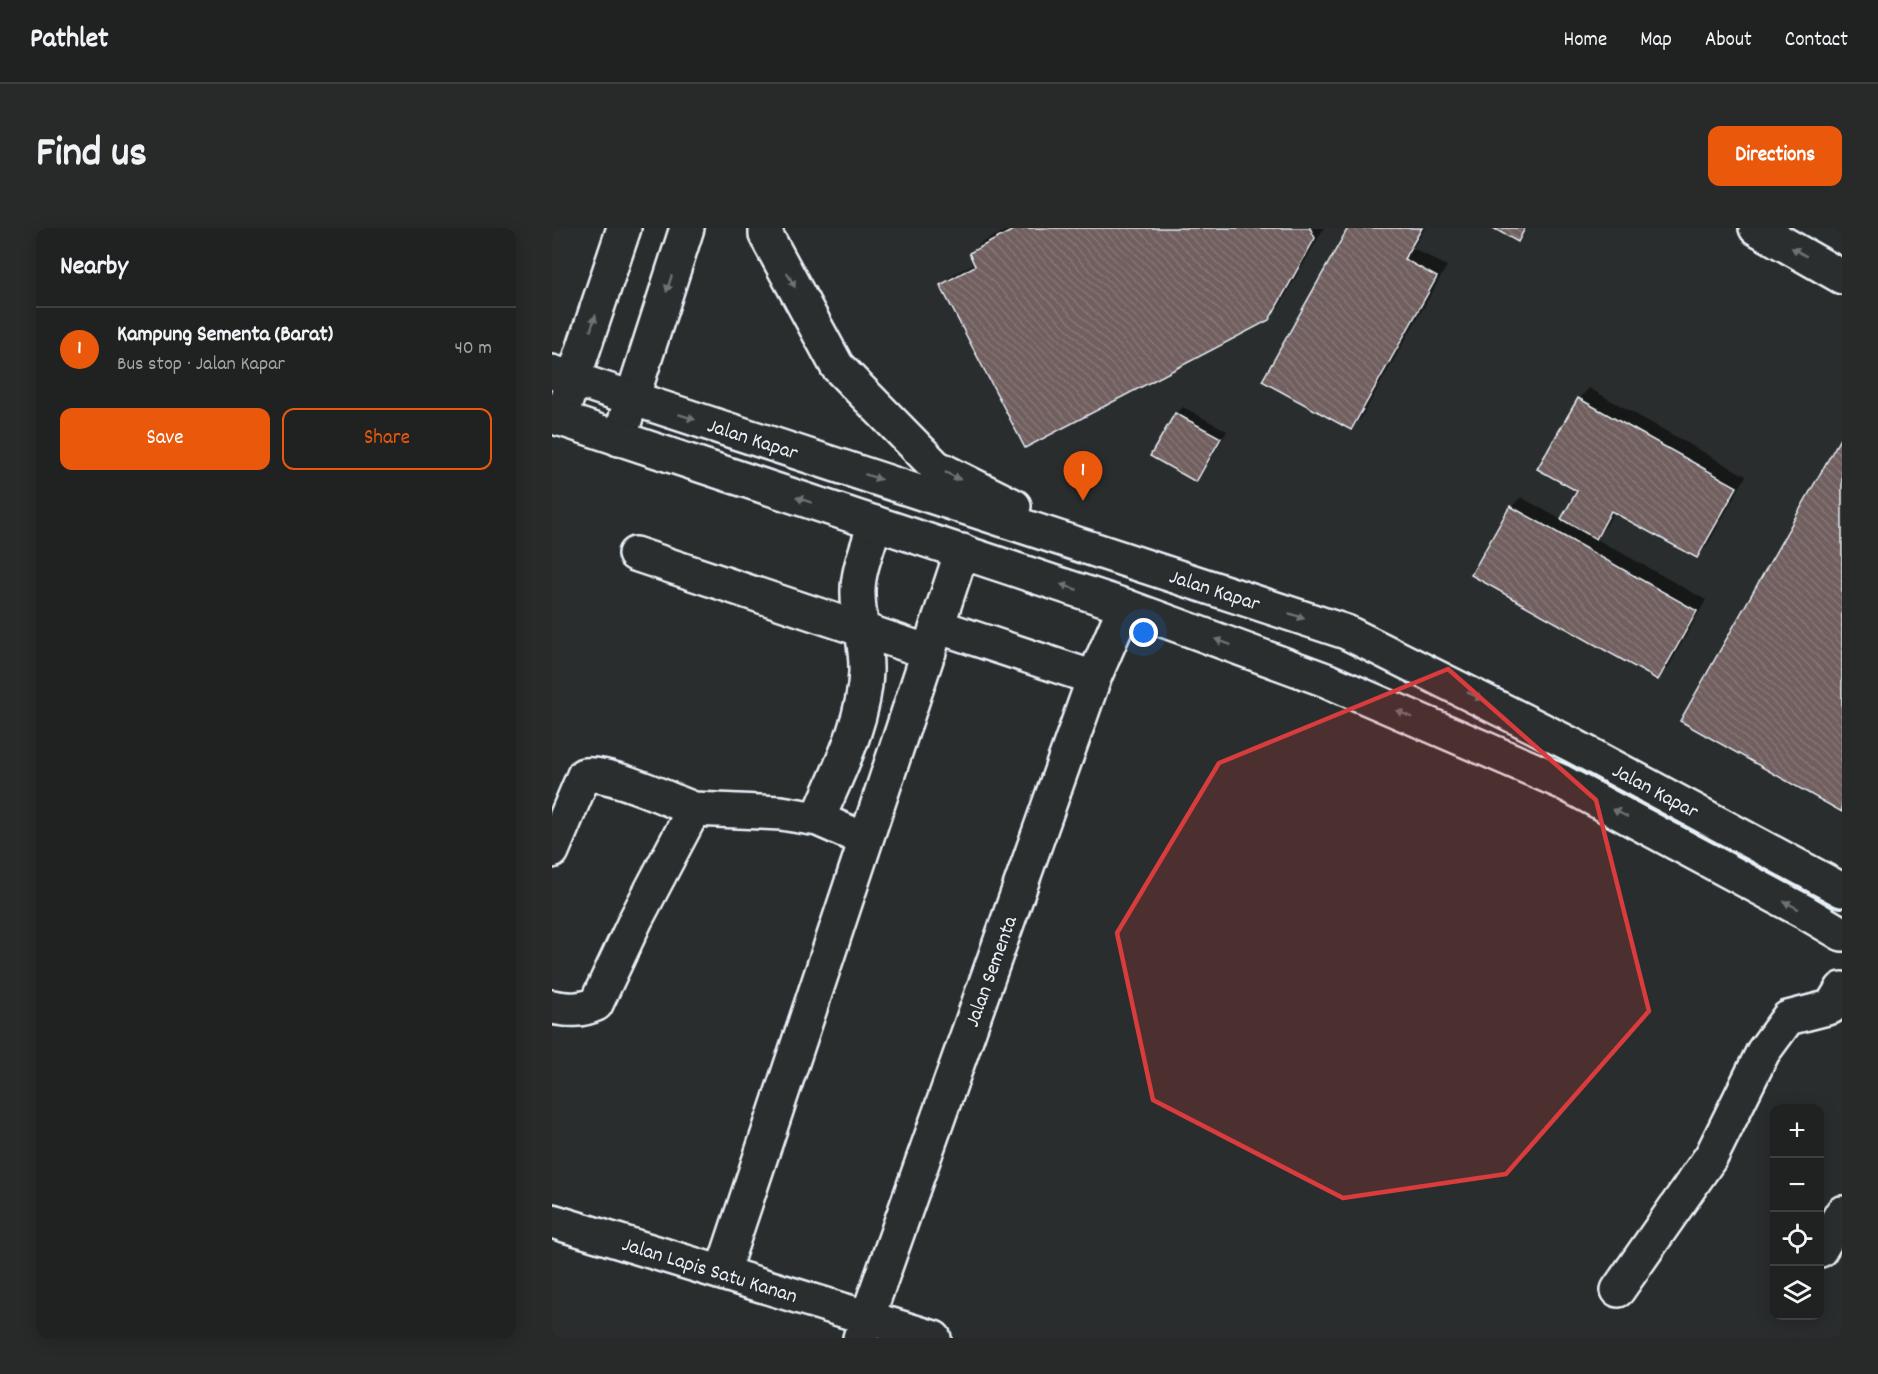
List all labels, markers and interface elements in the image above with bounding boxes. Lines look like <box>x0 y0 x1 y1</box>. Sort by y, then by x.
text: Pathlet <box>30 21 108 61</box>
text: Home <box>1563 26 1607 56</box>
text: Map <box>1640 26 1672 56</box>
text: About <box>1705 26 1752 56</box>
text: Contact <box>1785 26 1848 56</box>
text: Find us <box>36 126 147 186</box>
button: Directions <box>1708 126 1842 186</box>
one-way arrow <box>1791 247 1807 258</box>
text: Nearby <box>60 249 128 286</box>
one-way arrow <box>786 272 796 289</box>
one-way arrow <box>664 275 673 293</box>
one-way arrow <box>589 314 598 332</box>
text: Kampung Sementa (Barat) <box>117 320 333 351</box>
text: 1 <box>77 335 82 363</box>
text: 40 m <box>454 335 492 363</box>
text: Bus stop · Jalan Kapar <box>117 351 285 379</box>
button: Save <box>60 408 270 470</box>
button: Share <box>282 408 492 470</box>
one-way arrow <box>678 412 696 422</box>
street label: Jalan Kapar <box>703 412 801 470</box>
pin: 1 <box>1064 452 1102 501</box>
one-way arrow <box>944 471 961 480</box>
one-way arrow <box>864 473 882 482</box>
one-way arrow <box>795 495 813 504</box>
street label: Jalan Kapar <box>1165 563 1263 621</box>
one-way arrow <box>1060 582 1078 592</box>
one-way arrow <box>1288 612 1306 621</box>
your location <box>1129 618 1158 647</box>
one-way arrow <box>1214 637 1232 646</box>
one-way arrow <box>1466 691 1483 701</box>
one-way arrow <box>1395 709 1413 719</box>
street label: Jalan Kapar <box>1606 757 1703 828</box>
one-way arrow <box>1611 808 1628 818</box>
one-way arrow <box>1783 900 1800 910</box>
street label: Jalan Sementa <box>959 911 1027 1032</box>
map controls <box>1770 1104 1824 1320</box>
button: + <box>1770 1104 1824 1158</box>
button: − <box>1770 1158 1824 1212</box>
button: locate <box>1770 1212 1824 1266</box>
street label: Jalan Lapis Satu Kanan <box>618 1231 801 1313</box>
button: layers <box>1770 1266 1824 1320</box>

